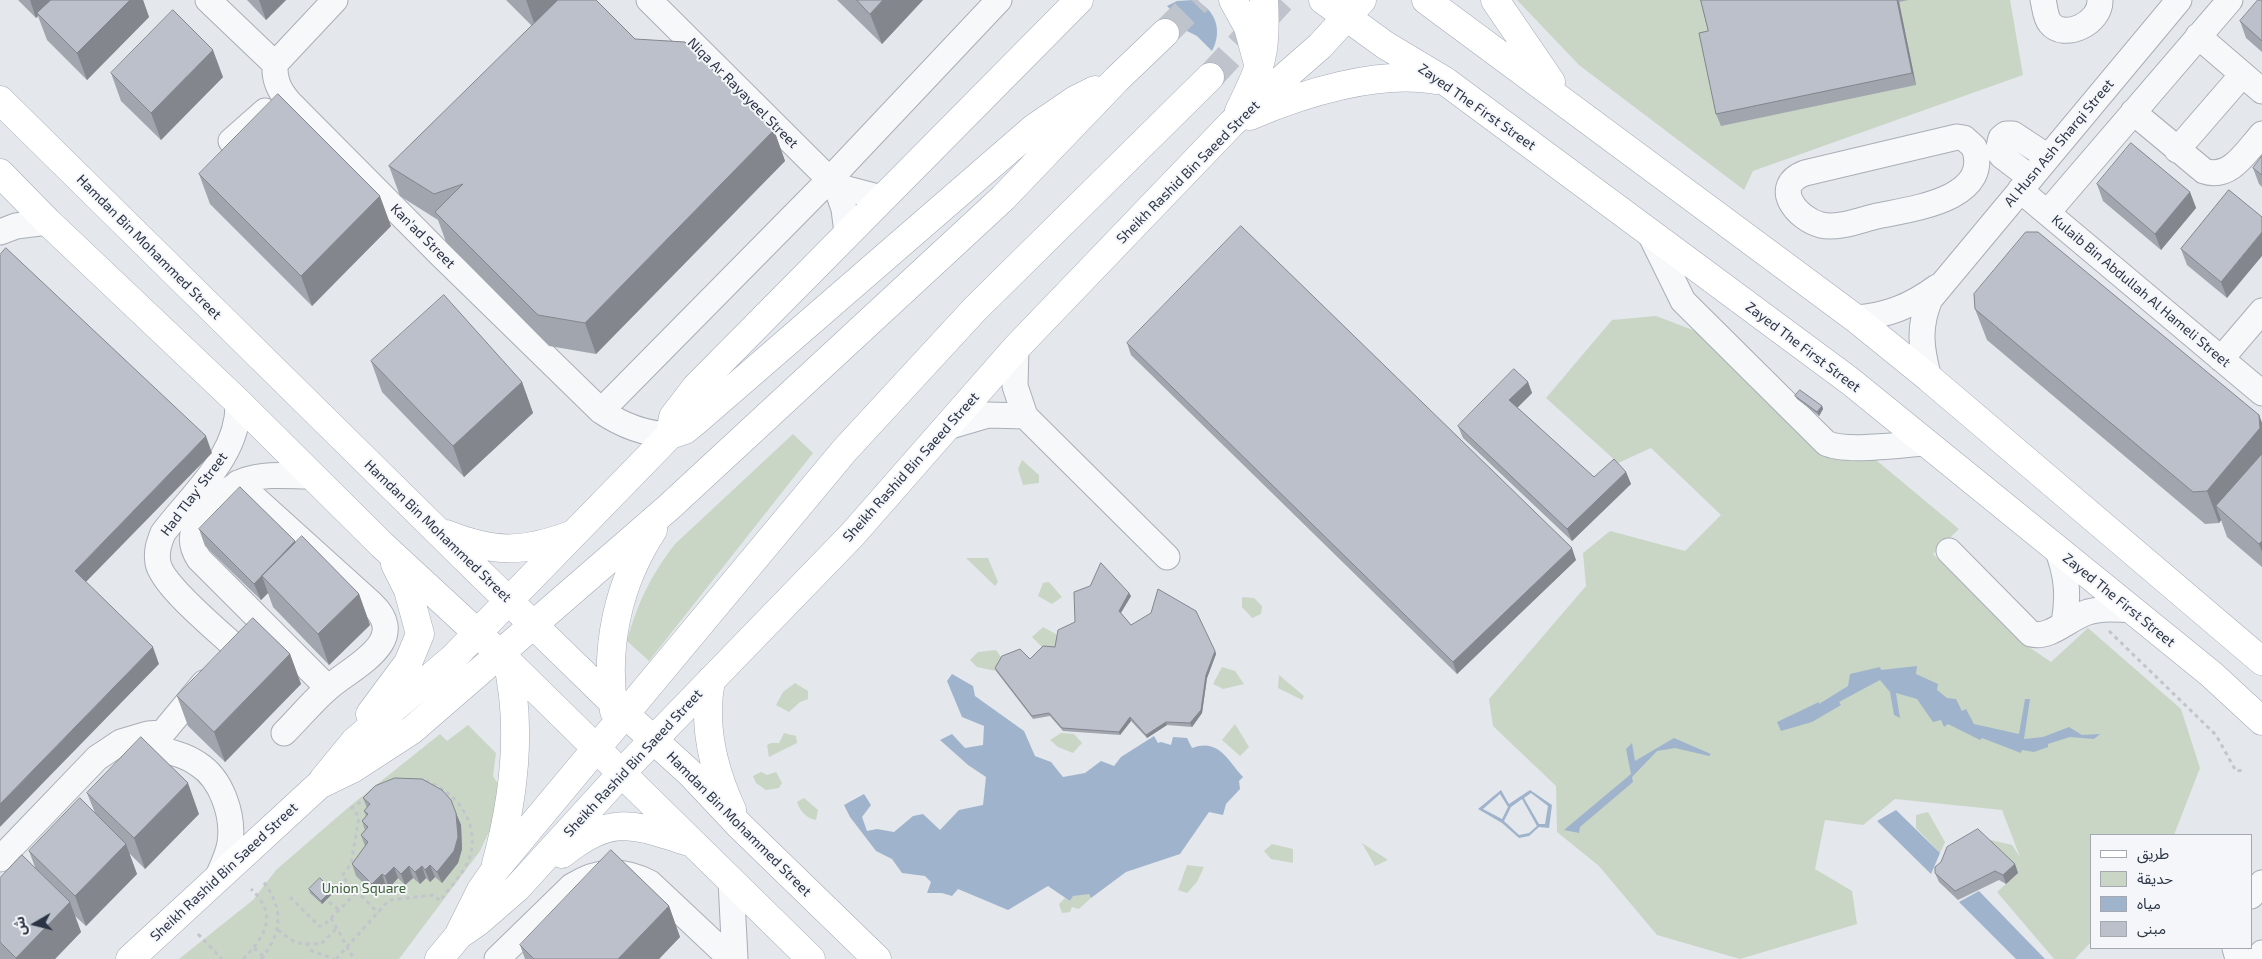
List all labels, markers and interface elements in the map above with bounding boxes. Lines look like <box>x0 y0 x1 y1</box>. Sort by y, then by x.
street label: Niqa Ar Rayayeel Street <box>684 34 802 152</box>
street label: Zayed The First Street <box>1415 60 1539 154</box>
street label: Al Husn Ash Sharqi Street <box>2001 76 2117 210</box>
street label: Sheikh Rashid Bin Saeed Street <box>1113 97 1263 247</box>
street label: Hamdan Bin Mohammed Street <box>73 171 225 323</box>
street label: Kan'ad Street <box>387 200 459 272</box>
street label: Kulaib Bin Abdullah Al Hameli Street <box>2048 211 2234 371</box>
street label: Zayed The First Street <box>1742 298 1864 396</box>
street label: Sheikh Rashid Bin Saeed Street <box>839 389 983 545</box>
street label: Had Tlay' Street <box>157 449 231 539</box>
street label: Hamdan Bin Mohammed Street <box>361 456 515 606</box>
street label: Zayed The First Street <box>2059 550 2179 650</box>
street label: Sheikh Rashid Bin Saeed Street <box>560 686 706 840</box>
street label: Hamdan Bin Mohammed Street <box>663 748 815 900</box>
street label: Sheikh Rashid Bin Saeed Street <box>147 799 301 945</box>
legend <box>2090 834 2252 949</box>
text: طريق <box>2137 844 2169 862</box>
text: حديقة <box>2137 869 2173 887</box>
park label: Union Square <box>322 880 406 896</box>
text: مياه <box>2137 894 2161 912</box>
north arrow <box>10 899 60 949</box>
text: ش <box>10 915 29 937</box>
text: مبنى <box>2137 919 2166 937</box>

